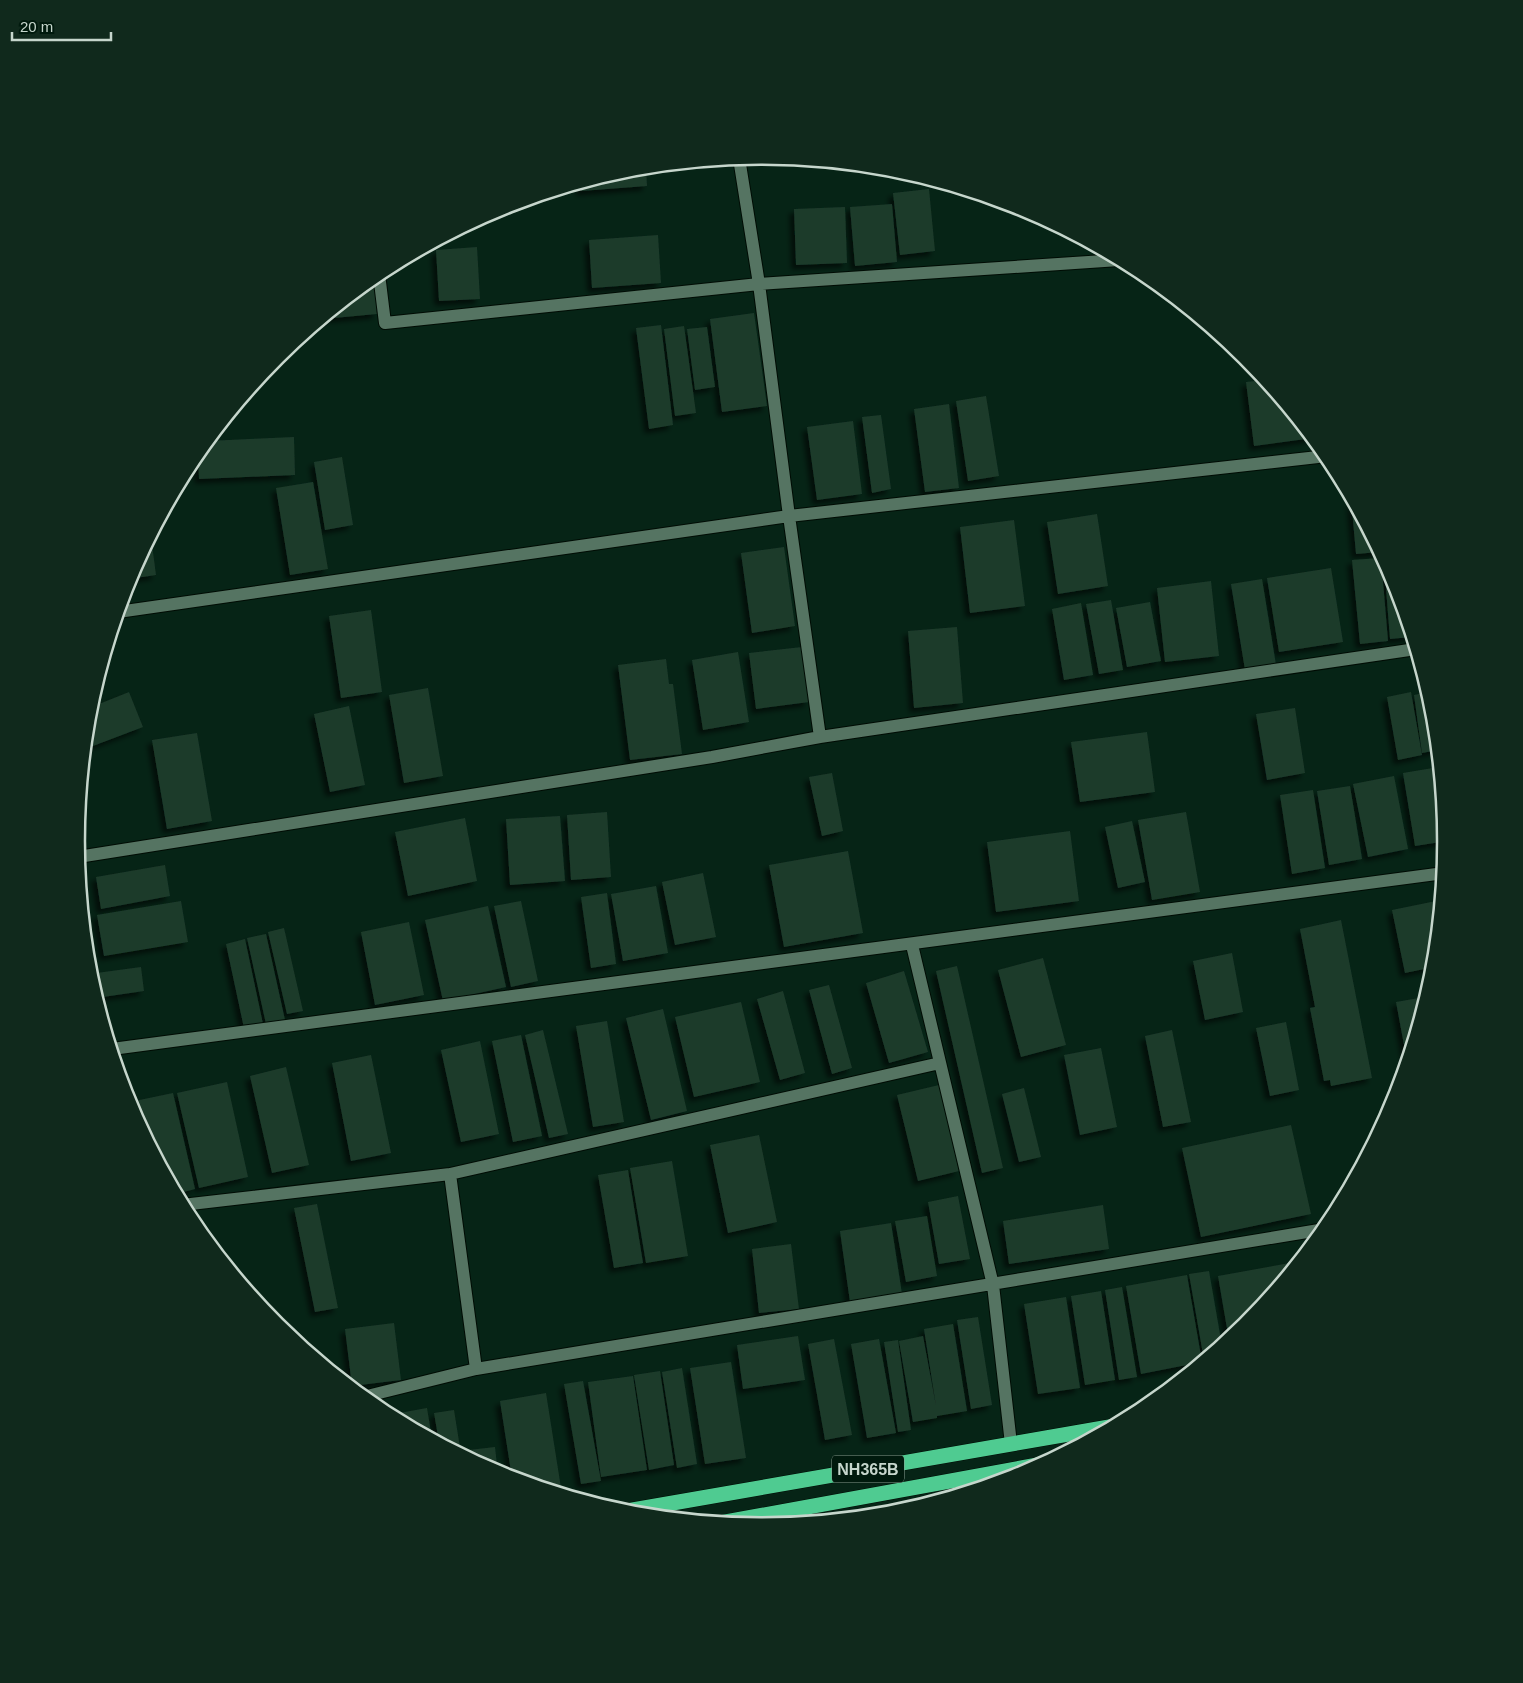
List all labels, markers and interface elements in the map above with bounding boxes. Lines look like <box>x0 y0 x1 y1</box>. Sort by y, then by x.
scale bar <box>12 10 111 42</box>
text: 20 m <box>20 18 53 35</box>
road number: NH365B <box>832 1456 904 1482</box>

